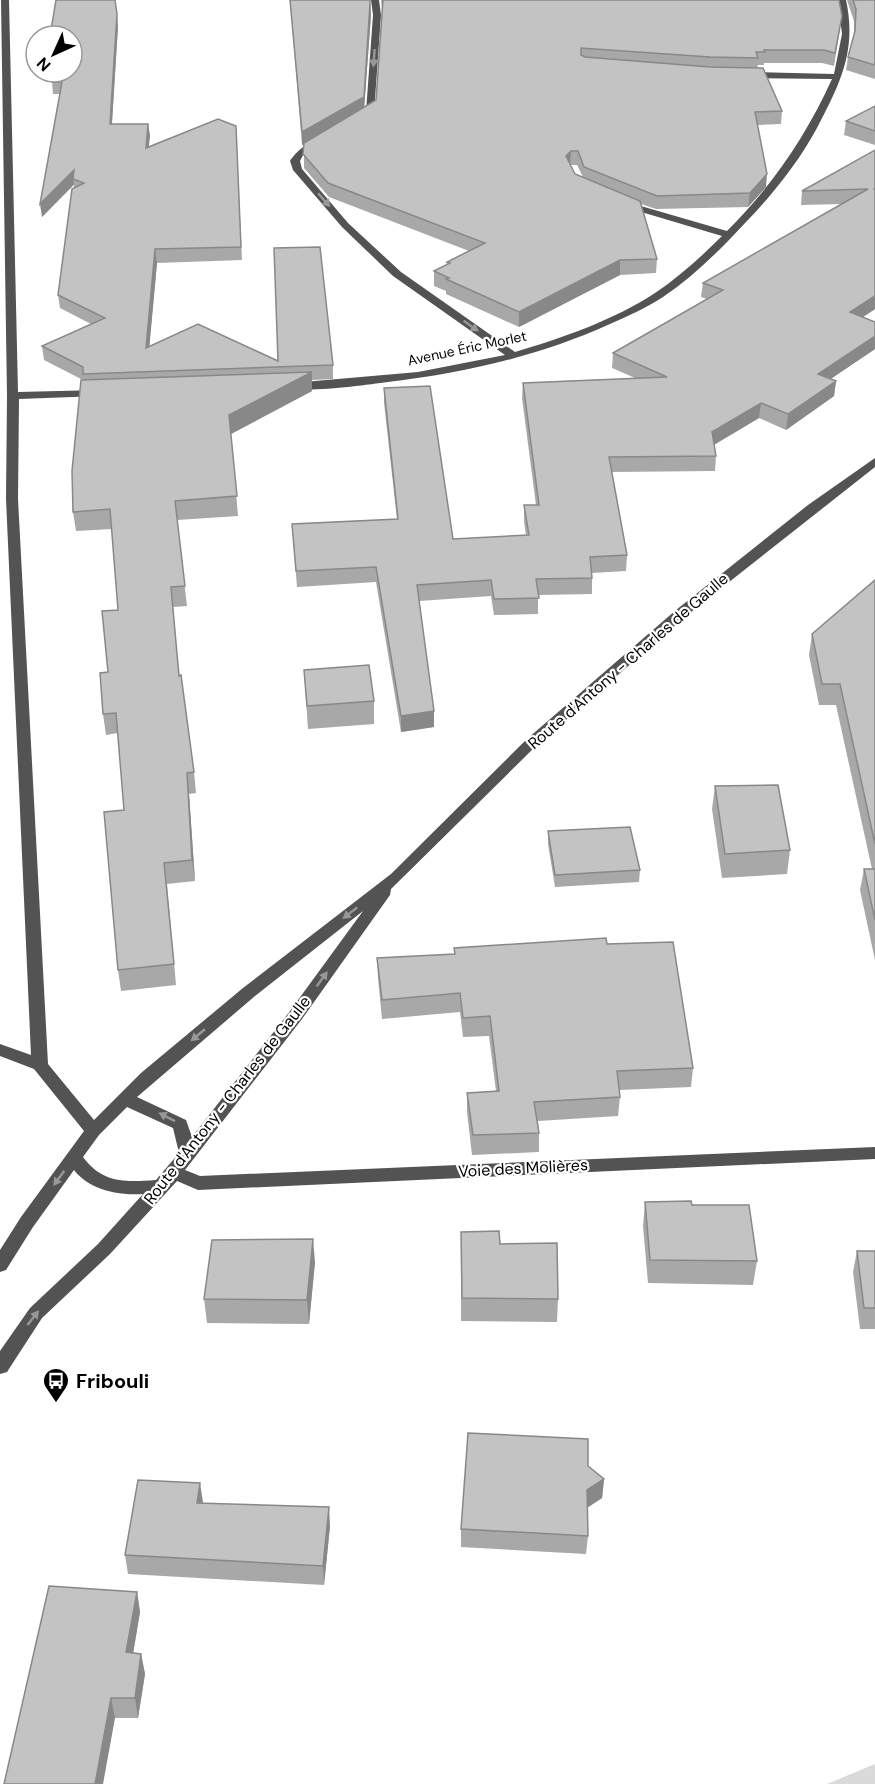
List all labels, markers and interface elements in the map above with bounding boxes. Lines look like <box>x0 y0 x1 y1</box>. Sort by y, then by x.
north arrow <box>24 24 84 84</box>
one-way arrow <box>369 49 379 68</box>
text: N <box>32 53 55 76</box>
one-way arrow <box>317 192 330 207</box>
one-way arrow <box>463 320 479 332</box>
street label: Avenue Éric Morlet <box>406 327 528 369</box>
street label: Route d'Antony - Charles de Gaulle <box>523 568 733 754</box>
one-way arrow <box>342 906 357 918</box>
one-way arrow <box>316 971 328 987</box>
street label: Route d'Antony - Charles de Gaulle <box>139 992 315 1208</box>
one-way arrow <box>191 1028 206 1041</box>
one-way arrow <box>158 1112 175 1122</box>
street label: Voie des Molières <box>458 1154 588 1182</box>
one-way arrow <box>53 1170 65 1186</box>
one-way arrow <box>26 1310 39 1326</box>
bus stop icon: Fribouli <box>41 1366 71 1404</box>
place label: Fribouli <box>76 1368 149 1394</box>

